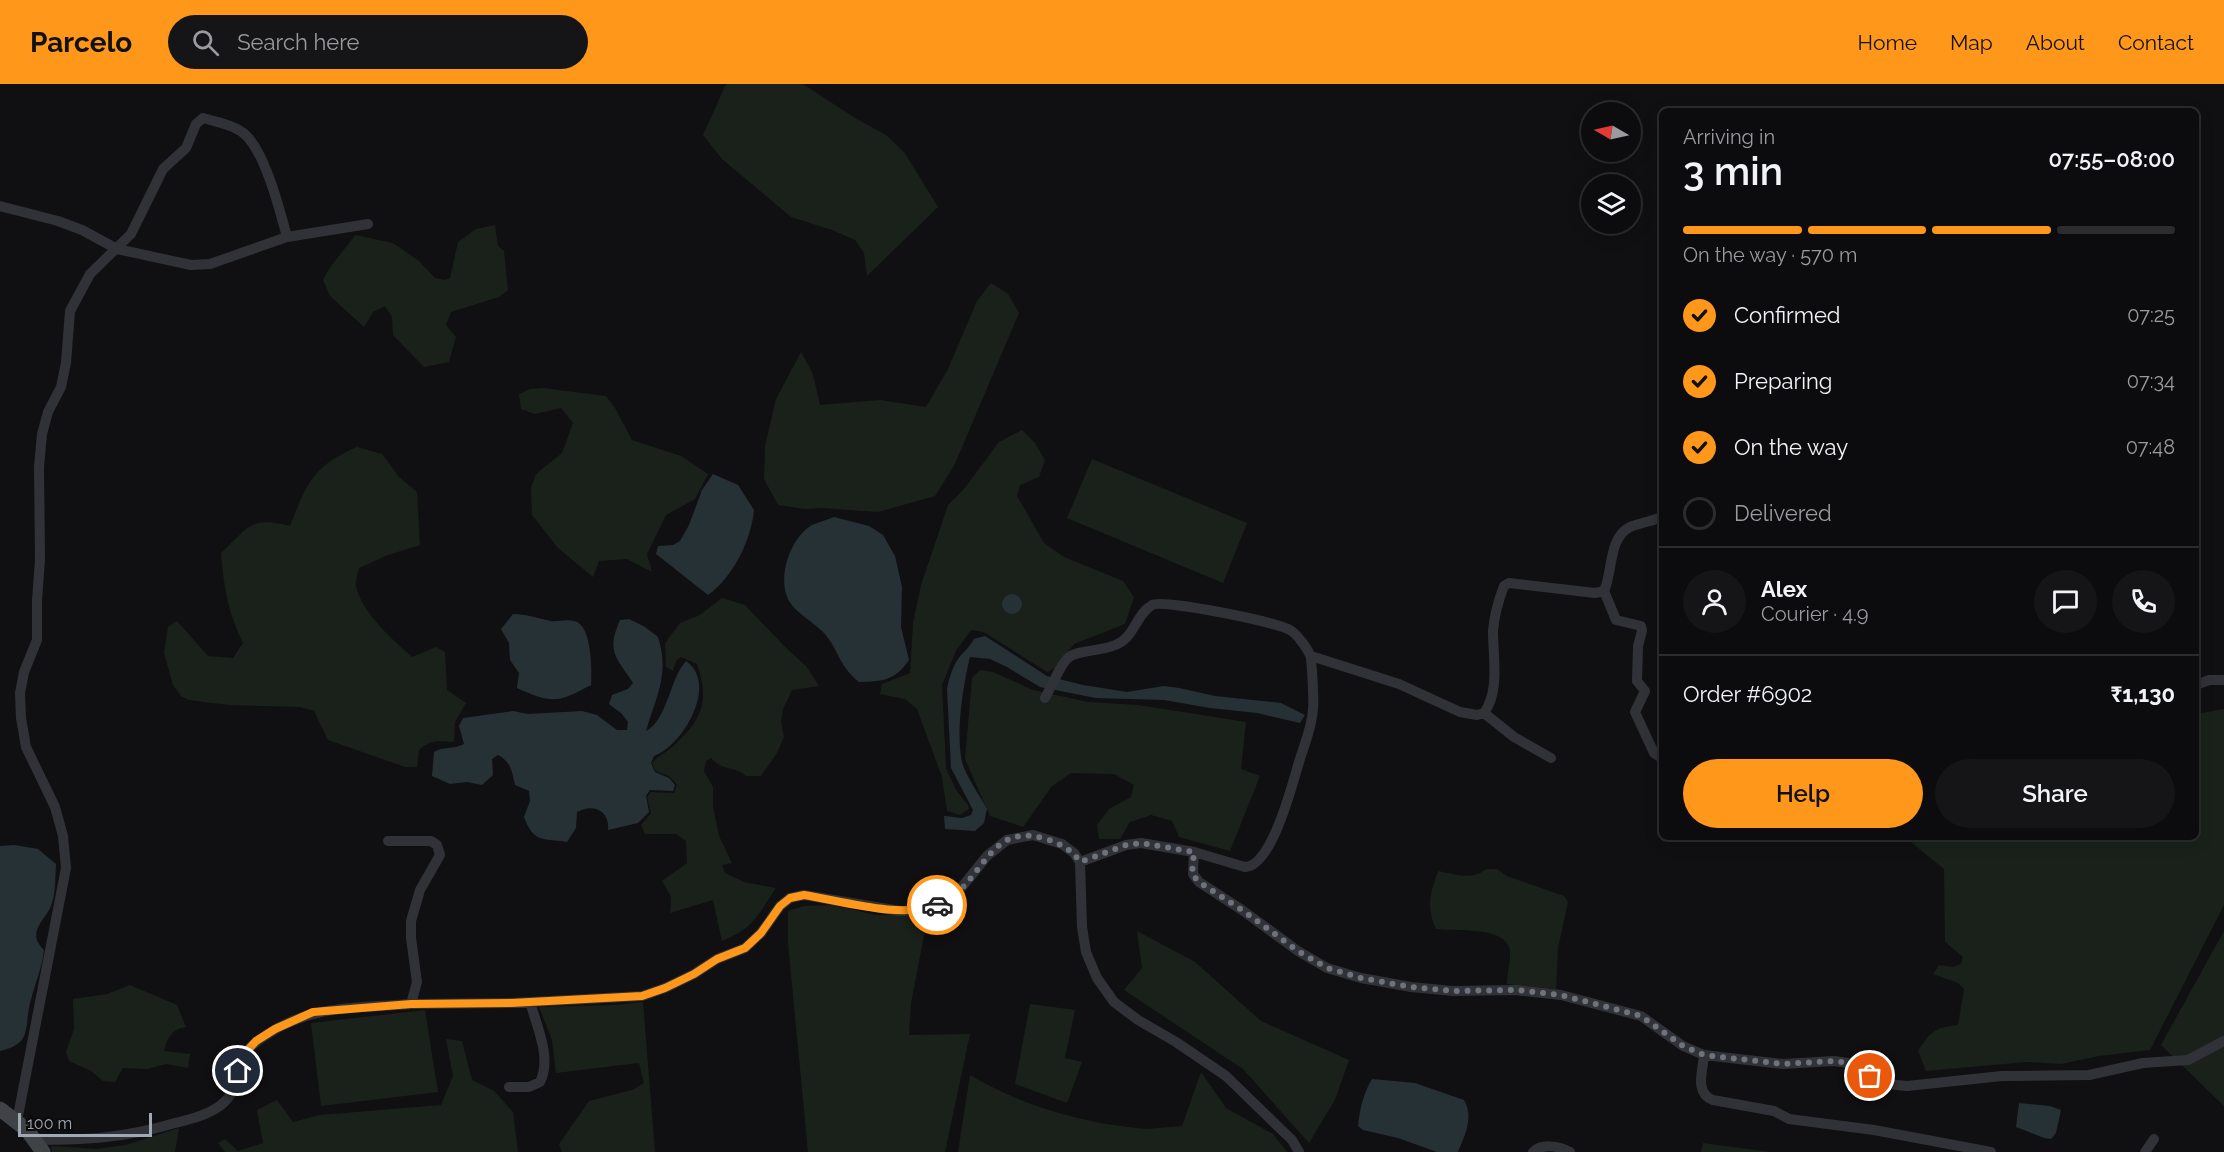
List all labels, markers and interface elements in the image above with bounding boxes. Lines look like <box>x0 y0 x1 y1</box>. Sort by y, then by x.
search box <box>168 15 588 69</box>
text: Parcelo <box>30 26 132 59</box>
icon: search <box>189 26 222 59</box>
text: Search here <box>237 29 359 55</box>
text: Home <box>1858 30 1917 55</box>
text: Map <box>1950 30 1993 55</box>
text: About <box>2026 30 2085 55</box>
text: Contact <box>2118 30 2194 55</box>
north arrow <box>1581 102 1641 162</box>
map controls <box>1581 102 1641 234</box>
text: Arriving in <box>1683 125 1775 149</box>
text: 07:55–08:00 <box>2049 146 2175 172</box>
text: 3 min <box>1683 148 1783 194</box>
button: layers <box>1581 174 1641 234</box>
text: On the way · 570 m <box>1683 243 1857 267</box>
icon: check <box>1683 299 1716 332</box>
text: Confirmed <box>1734 302 1841 328</box>
text: 07:25 <box>2127 303 2175 327</box>
icon: check <box>1683 365 1716 398</box>
text: Preparing <box>1734 368 1832 394</box>
text: 07:34 <box>2127 369 2175 393</box>
icon: check <box>1683 431 1716 464</box>
text: On the way <box>1734 434 1848 460</box>
text: 07:48 <box>2126 435 2175 459</box>
text: Delivered <box>1734 500 1832 526</box>
button: person <box>1683 570 1746 633</box>
button: chat <box>2034 570 2097 633</box>
button: phone <box>2112 570 2175 633</box>
text: Alex <box>1761 576 1807 602</box>
text: Courier · 4.9 <box>1761 602 1869 626</box>
text: Order #6902 <box>1683 681 1812 707</box>
text: ₹1,130 <box>2111 681 2175 707</box>
button: Help <box>1683 759 1923 828</box>
button: Share <box>1935 759 2175 828</box>
courier <box>907 875 967 935</box>
icon: car <box>921 889 954 922</box>
pin <box>212 1045 263 1096</box>
pin <box>1844 1050 1895 1101</box>
icon: home <box>221 1054 254 1087</box>
icon: bag <box>1853 1059 1886 1092</box>
scale bar <box>18 1110 152 1138</box>
text: 100 m <box>27 1114 72 1133</box>

